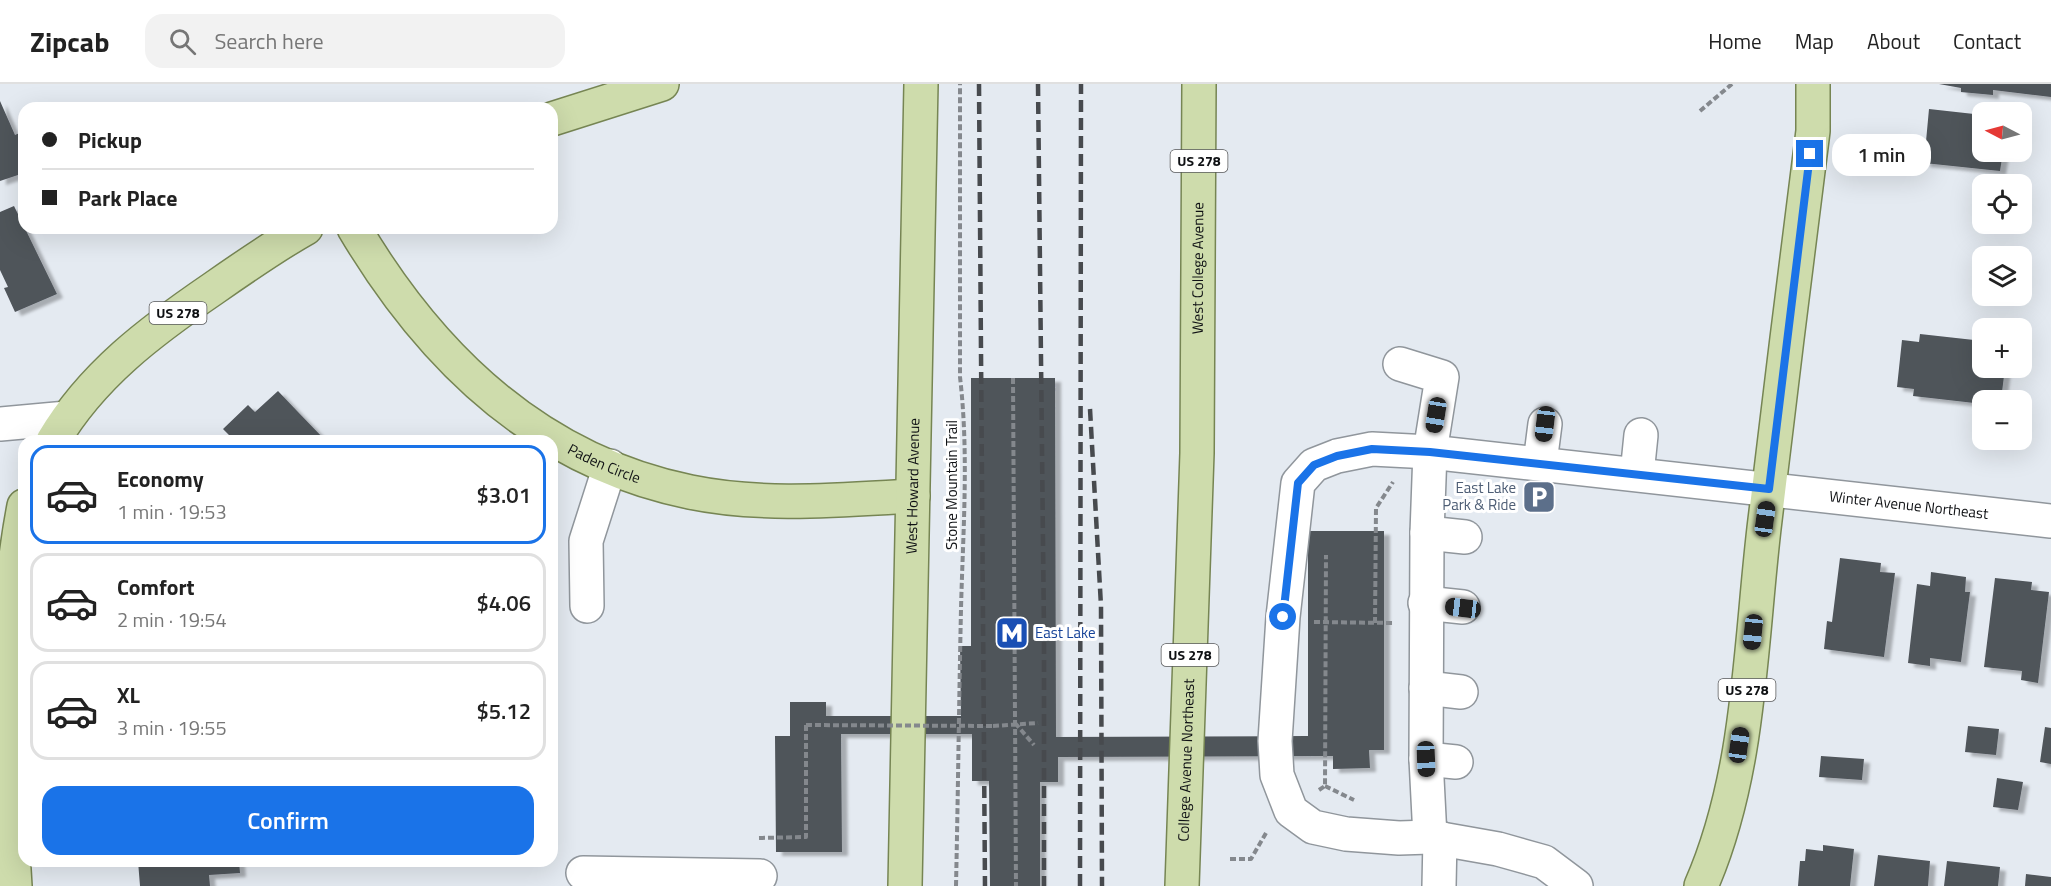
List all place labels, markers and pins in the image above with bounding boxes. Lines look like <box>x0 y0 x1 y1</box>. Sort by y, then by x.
place label: East Lake Park & Ride <box>1442 476 1516 516</box>
parking icon: East Lake Park & Ride <box>1521 479 1557 515</box>
metro station icon: East Lake <box>994 615 1030 651</box>
place label: East Lake <box>1035 621 1096 644</box>

